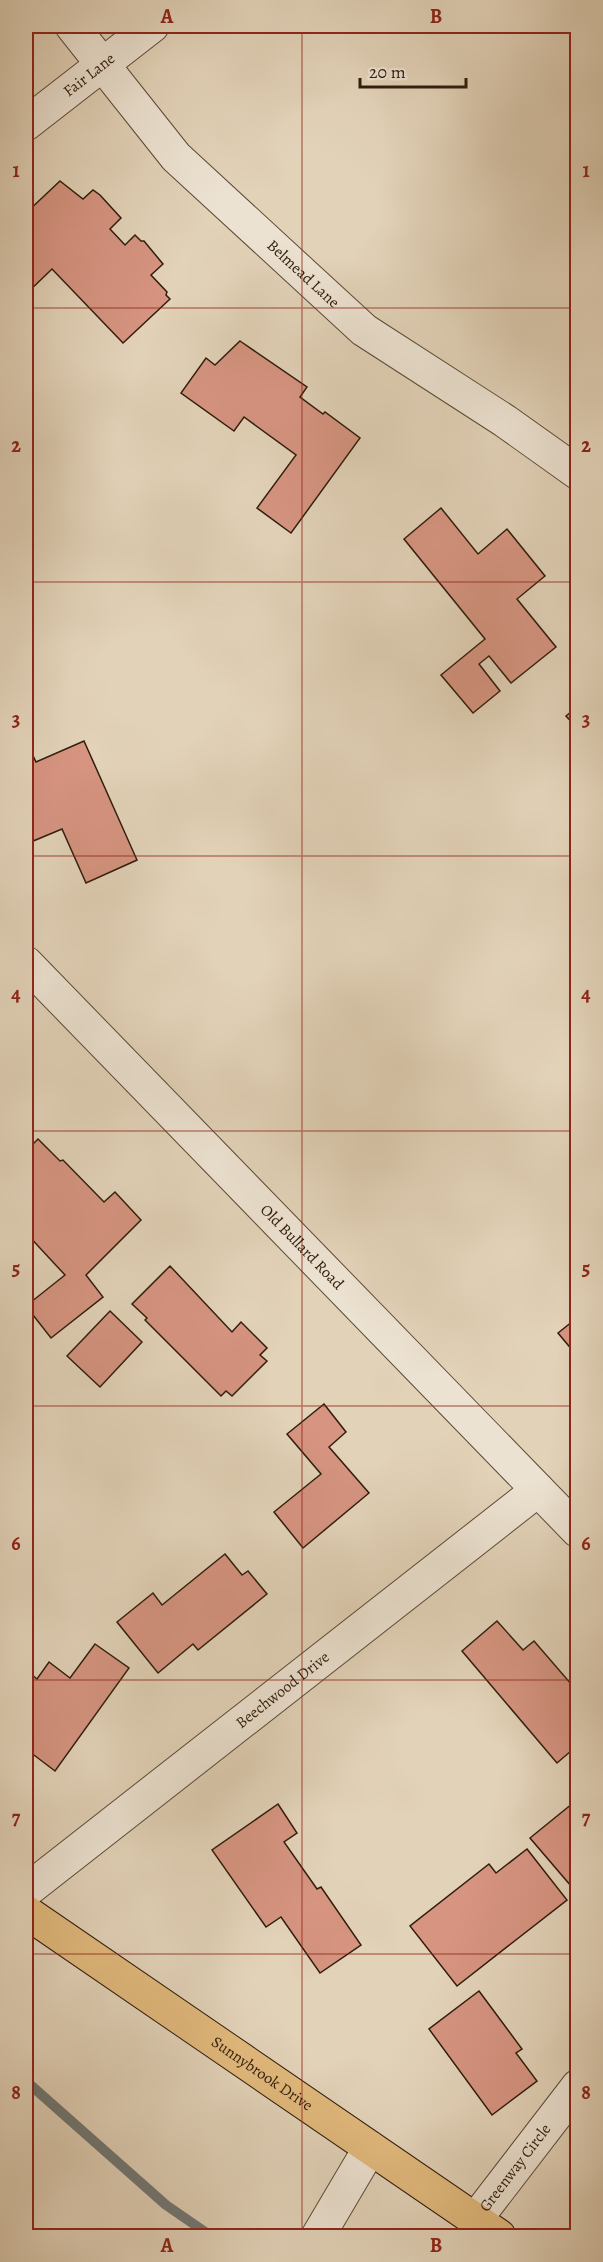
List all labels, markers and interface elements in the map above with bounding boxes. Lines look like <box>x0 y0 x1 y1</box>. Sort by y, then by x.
text: A <box>160 3 174 30</box>
text: B <box>430 3 442 30</box>
street label: Fair Lane <box>59 48 120 102</box>
scale bar <box>360 51 466 89</box>
text: 20 m <box>369 60 406 84</box>
text: 1 <box>12 157 20 184</box>
text: 1 <box>582 157 590 184</box>
street label: Belmead Lane <box>262 235 344 313</box>
text: 2 <box>11 432 21 459</box>
text: 2 <box>581 432 591 459</box>
text: 3 <box>12 706 20 733</box>
text: 3 <box>582 706 590 733</box>
text: 4 <box>11 981 21 1008</box>
text: 4 <box>581 981 591 1008</box>
street label: Old Bullard Road <box>255 1199 349 1295</box>
text: 5 <box>12 1255 20 1282</box>
text: 5 <box>582 1255 590 1282</box>
text: 6 <box>11 1530 21 1557</box>
text: 6 <box>581 1530 591 1557</box>
street label: Beechwood Drive <box>231 1646 334 1734</box>
text: 7 <box>12 1804 21 1831</box>
text: 7 <box>582 1804 591 1831</box>
street label: Sunnybrook Drive <box>207 2031 317 2116</box>
text: 8 <box>11 2079 21 2106</box>
text: 8 <box>581 2079 591 2106</box>
street label: Greenway Circle <box>474 2119 556 2216</box>
text: A <box>160 2232 174 2259</box>
text: B <box>430 2232 442 2259</box>

